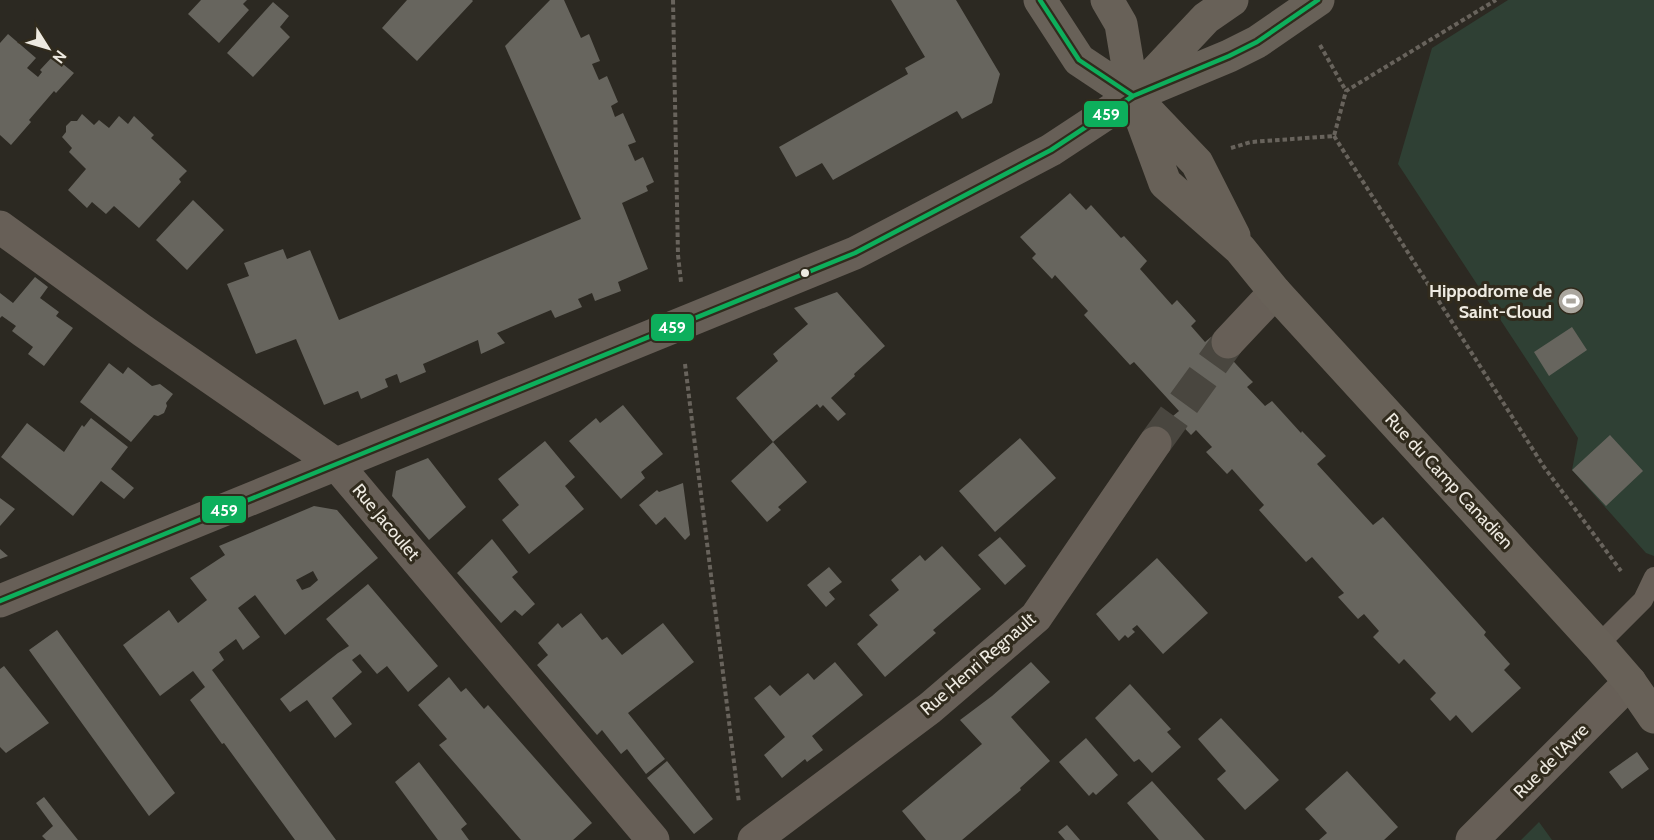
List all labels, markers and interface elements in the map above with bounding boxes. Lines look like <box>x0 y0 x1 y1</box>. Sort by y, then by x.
north arrow <box>18 18 78 78</box>
text: N <box>49 46 71 67</box>
line badge: 459 <box>1083 100 1129 128</box>
text: 459 <box>1092 105 1120 124</box>
unlabelled marker <box>799 267 811 279</box>
place label: Hippodrome de Saint-Cloud <box>1429 280 1552 323</box>
sports icon: Hippodrome de Saint-Cloud <box>1556 286 1586 316</box>
line badge: 459 <box>650 313 695 342</box>
text: 459 <box>658 318 686 337</box>
street label: Rue du Camp Canadien <box>1380 408 1518 554</box>
street label: Rue Jacoulet <box>348 479 424 565</box>
line badge: 459 <box>201 495 247 524</box>
text: 459 <box>210 501 238 520</box>
street label: Rue Henri Regnault <box>916 608 1040 720</box>
street label: Rue de l'Avre <box>1509 719 1593 803</box>

